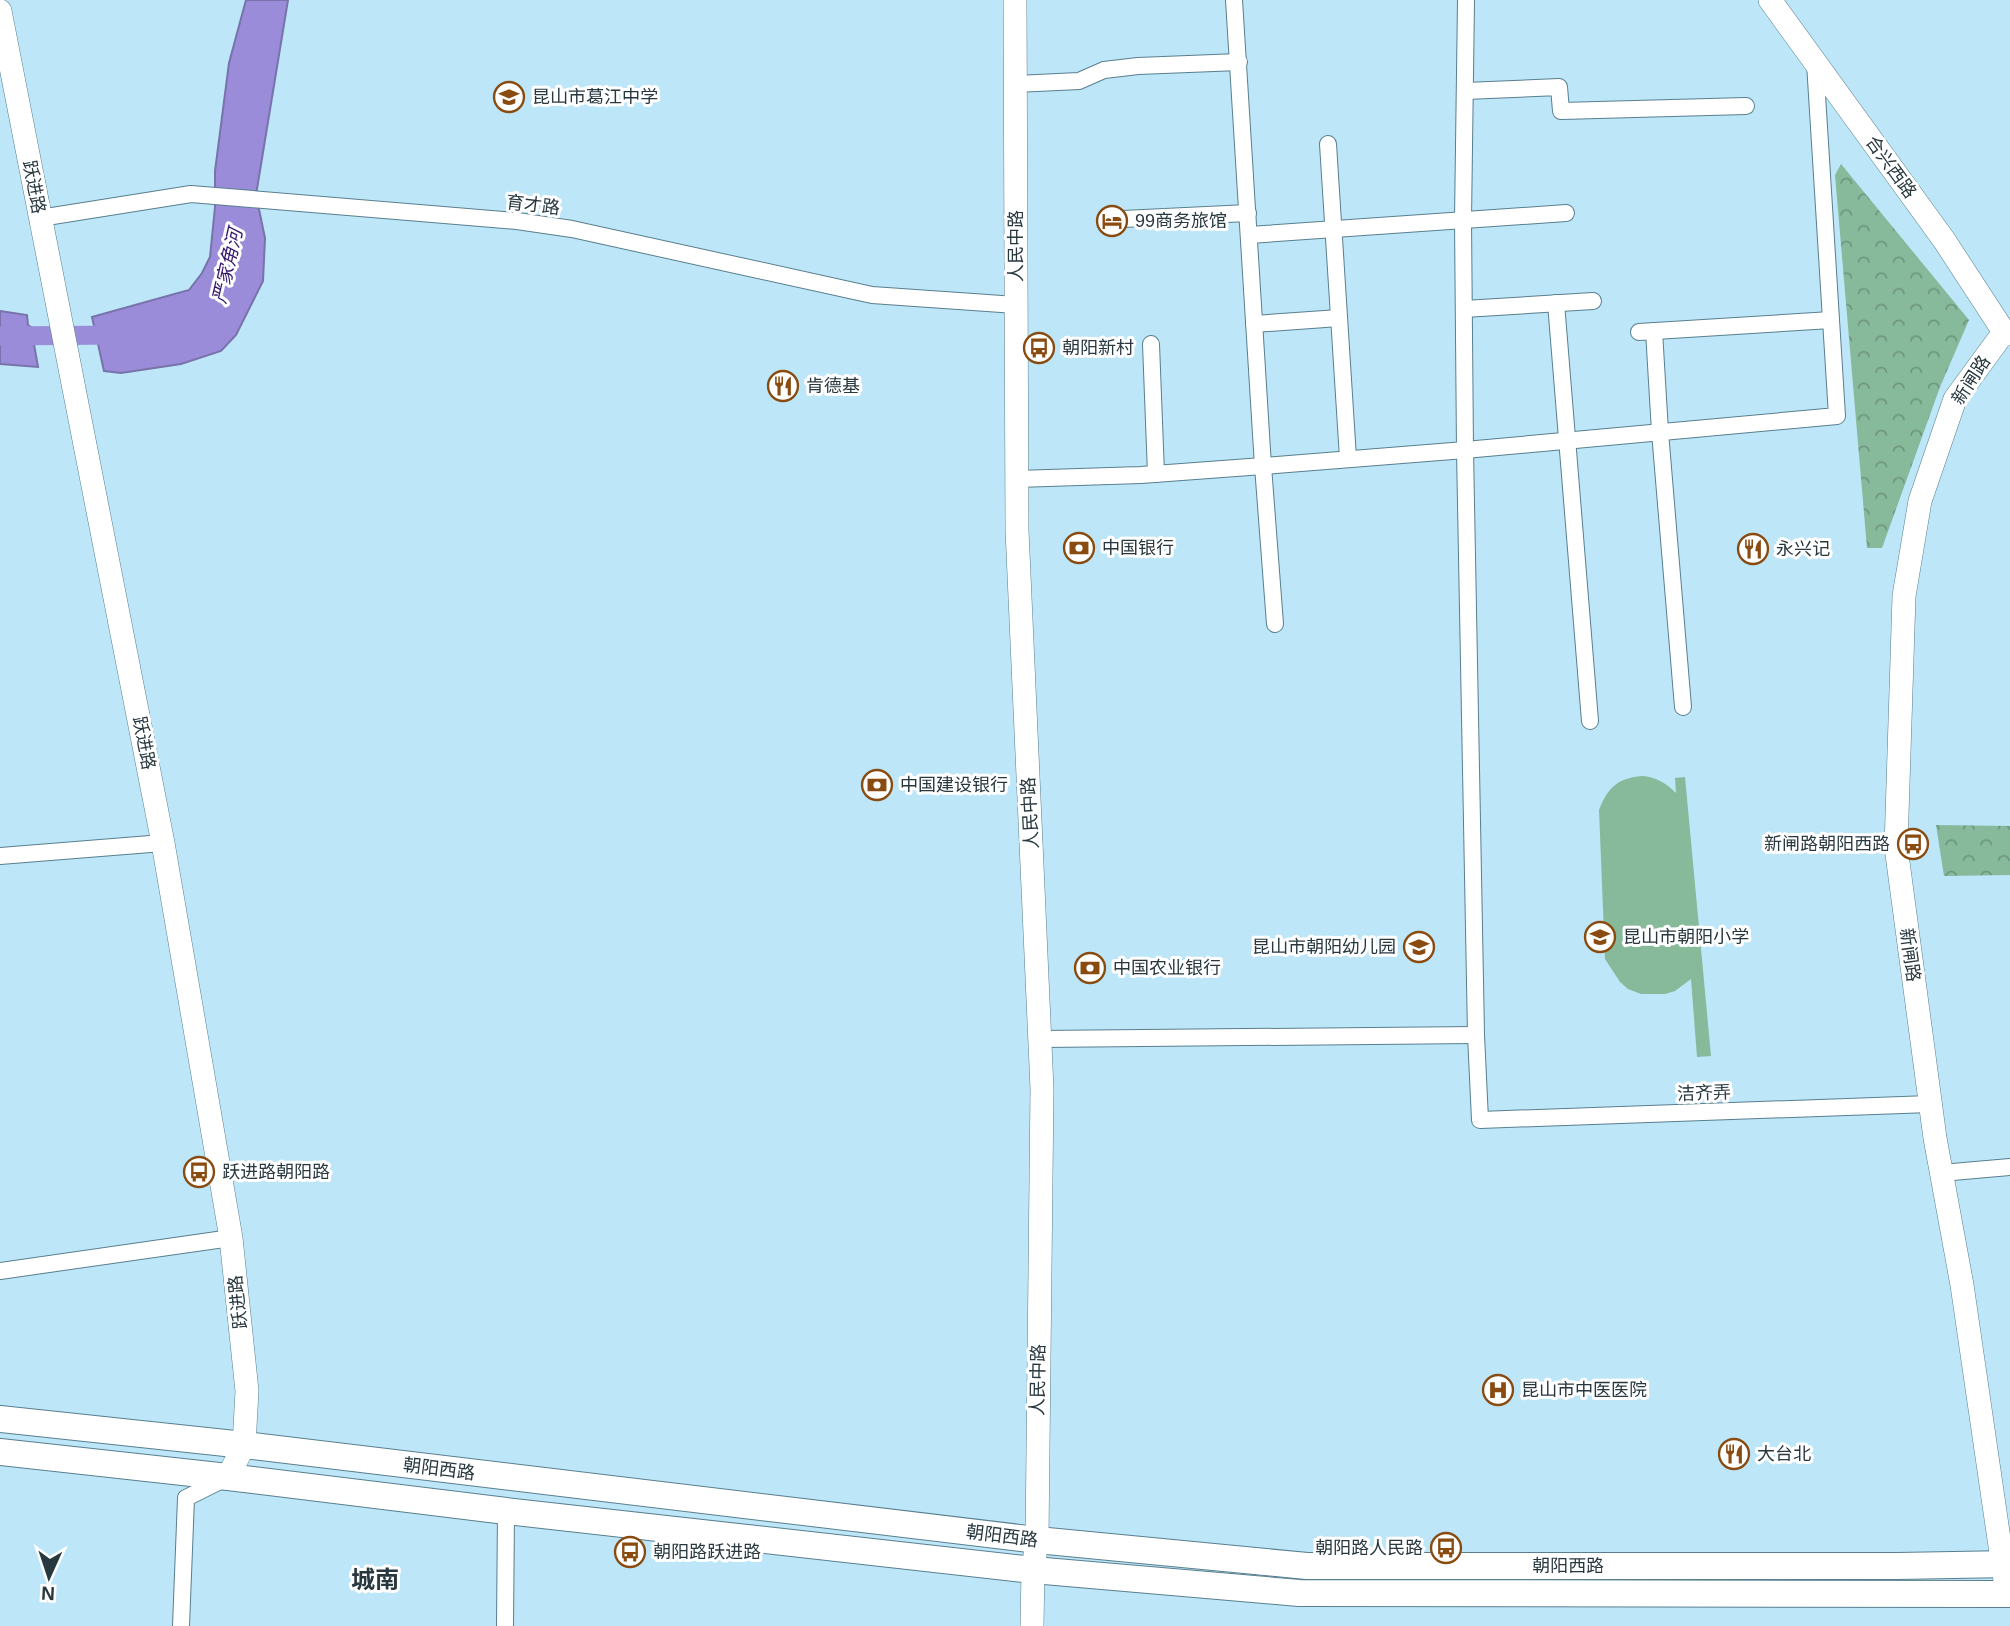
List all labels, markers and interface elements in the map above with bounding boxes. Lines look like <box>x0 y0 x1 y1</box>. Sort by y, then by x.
school or university icon: 昆山市葛江中学 <box>492 80 526 114</box>
place label: 昆山市葛江中学 <box>532 87 658 107</box>
street label: 合兴西路 <box>1862 132 1920 202</box>
street label: 跃进路 <box>19 159 49 215</box>
street label: 育才路 <box>505 192 561 218</box>
hotel icon: 99商务旅馆 <box>1095 204 1129 238</box>
street label: 人民中路 <box>1006 210 1026 282</box>
place label: 99商务旅馆 <box>1135 211 1227 231</box>
water label: 严家角河 <box>209 223 247 306</box>
bus stop icon: 朝阳新村 <box>1022 331 1056 365</box>
place label: 朝阳新村 <box>1062 338 1134 358</box>
street label: 新闸路 <box>1948 352 1994 408</box>
restaurant icon: 肯德基 <box>766 369 800 403</box>
place label: 肯德基 <box>806 376 860 396</box>
bank icon: 中国银行 <box>1062 531 1096 565</box>
restaurant icon: 永兴记 <box>1736 532 1770 566</box>
place label: 中国银行 <box>1102 538 1174 558</box>
place label: 永兴记 <box>1776 539 1830 559</box>
street label: 跃进路 <box>129 715 159 771</box>
bank icon: 中国建设银行 <box>860 768 894 802</box>
place label: 中国建设银行 <box>900 775 1008 795</box>
street label: 人民中路 <box>1018 777 1042 849</box>
bus stop icon: 新闸路朝阳西路 <box>1896 827 1930 861</box>
place label: 新闸路朝阳西路 <box>1764 834 1890 854</box>
school or university icon: 昆山市朝阳小学 <box>1583 920 1617 954</box>
place label: 昆山市朝阳小学 <box>1623 927 1749 947</box>
street label: 新闸路 <box>1896 927 1924 983</box>
school or university icon: 昆山市朝阳幼儿园 <box>1402 930 1436 964</box>
place label: 昆山市朝阳幼儿园 <box>1252 937 1396 957</box>
bank icon: 中国农业银行 <box>1073 951 1107 985</box>
place label: 中国农业银行 <box>1113 958 1221 978</box>
street label: 洁齐弄 <box>1677 1082 1731 1104</box>
bus stop icon: 跃进路朝阳路 <box>182 1155 216 1189</box>
place label: 跃进路朝阳路 <box>222 1162 330 1182</box>
street label: 跃进路 <box>225 1274 251 1330</box>
street label: 人民中路 <box>1027 1344 1049 1416</box>
hospital icon: 昆山市中医医院 <box>1481 1373 1515 1407</box>
place label: 昆山市中医医院 <box>1521 1380 1647 1400</box>
restaurant icon: 大台北 <box>1717 1437 1751 1471</box>
place label: 大台北 <box>1757 1444 1811 1464</box>
street label: 朝阳西路 <box>402 1455 476 1483</box>
street label: 朝阳西路 <box>965 1522 1039 1550</box>
bus stop icon: 朝阳路人民路 <box>1429 1531 1463 1565</box>
bus stop icon: 朝阳路跃进路 <box>613 1535 647 1569</box>
place label: 朝阳路人民路 <box>1315 1538 1423 1558</box>
north arrow <box>14 1542 84 1612</box>
place label: 朝阳路跃进路 <box>653 1542 761 1562</box>
street label: 朝阳西路 <box>1532 1556 1604 1576</box>
district label: 城南 <box>351 1566 399 1593</box>
text: N <box>41 1583 56 1604</box>

